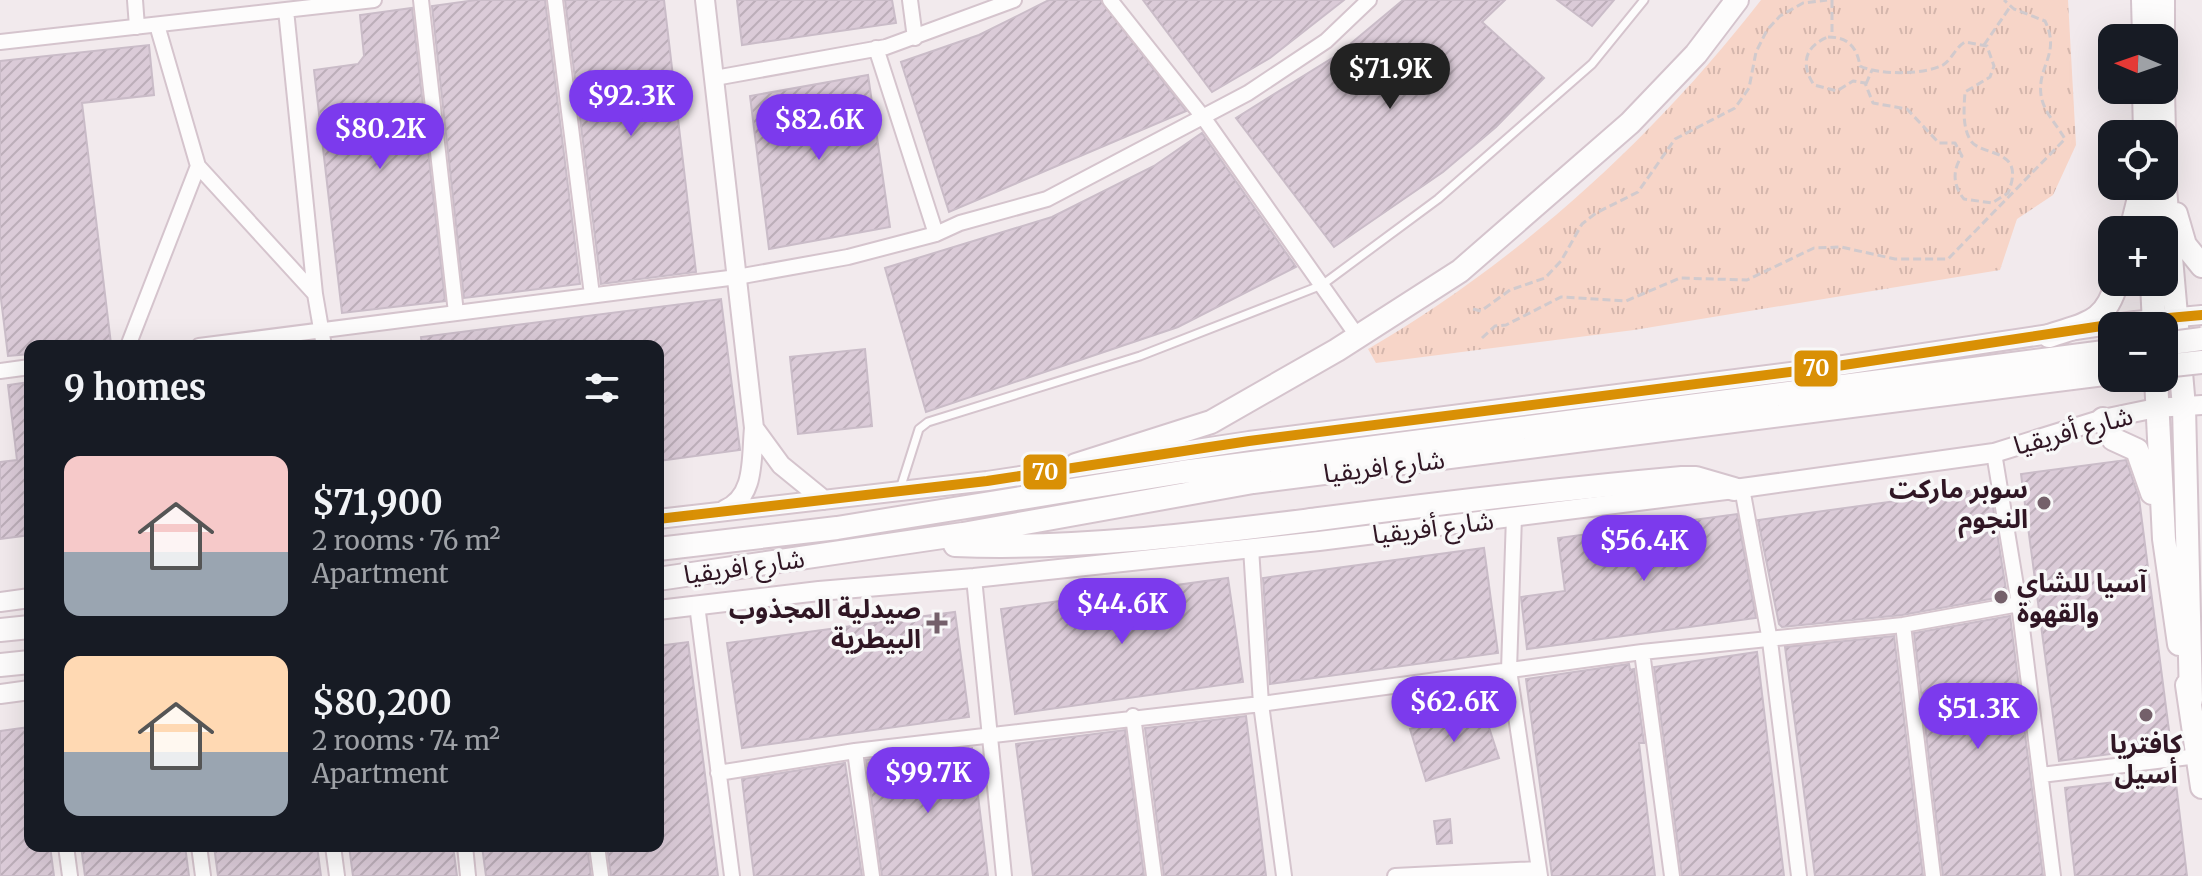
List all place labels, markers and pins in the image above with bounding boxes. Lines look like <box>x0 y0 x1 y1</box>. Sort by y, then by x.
pin: $71.9K <box>1325 43 1455 111</box>
pin: $92.3K <box>566 70 696 138</box>
pin: $82.6K <box>754 94 884 162</box>
pin: $80.2K <box>315 103 445 171</box>
place label: سوبر ماركت النجوم <box>1889 472 2028 539</box>
marker: سوبر ماركت النجوم <box>2035 494 2053 512</box>
pin: $56.4K <box>1579 515 1709 583</box>
place label: آسيا للشاي والقهوة <box>2017 566 2147 629</box>
pin: $44.6K <box>1057 578 1187 646</box>
marker: آسيا للشاي والقهوة <box>1992 588 2010 606</box>
place label: صيدلية المجذوب البيطرية <box>729 592 921 655</box>
marker: صيدلية المجذوب البيطرية <box>928 614 946 632</box>
pin: $62.6K <box>1389 676 1519 744</box>
pin: $51.3K <box>1913 683 2043 751</box>
marker: كافتريا أسيل <box>2137 706 2155 724</box>
place label: كافتريا أسيل <box>2110 727 2183 790</box>
pin: $99.7K <box>863 747 993 815</box>

